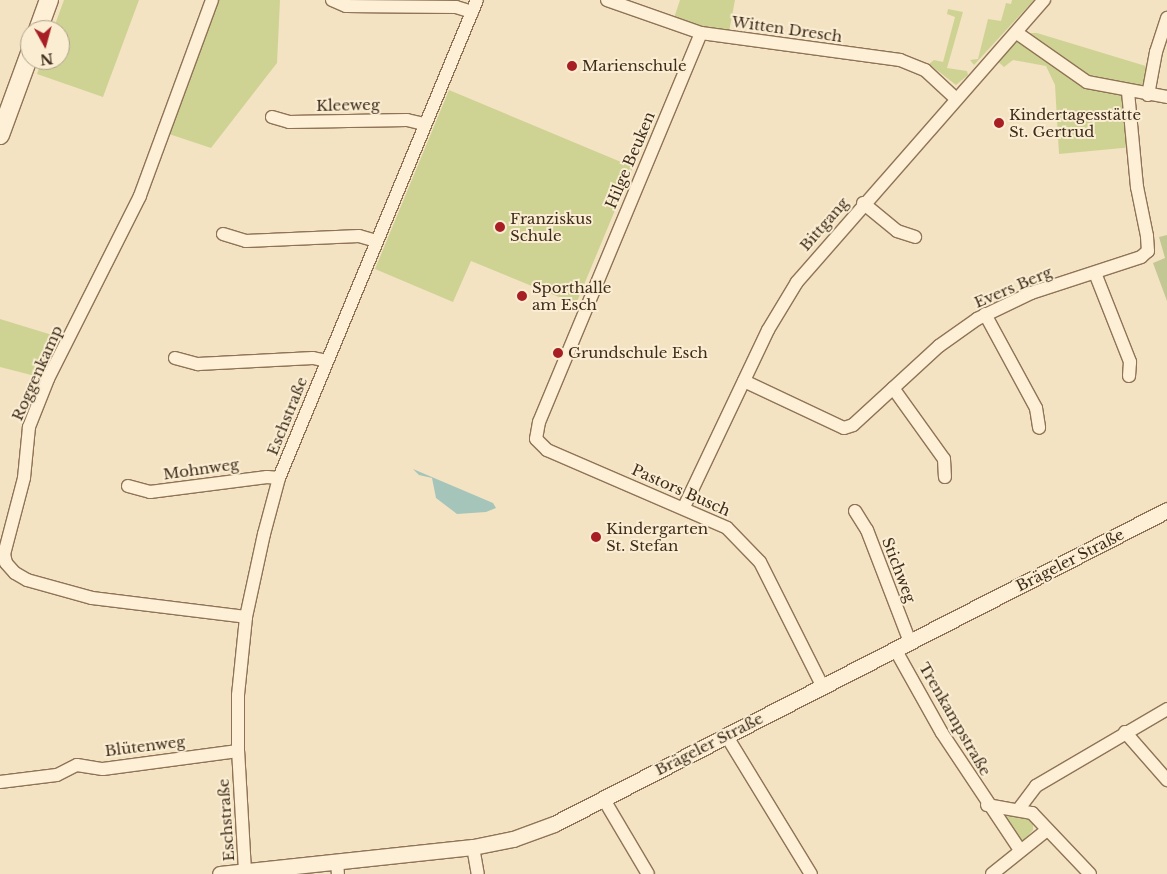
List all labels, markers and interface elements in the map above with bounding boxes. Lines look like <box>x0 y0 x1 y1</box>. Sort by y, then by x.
street label: Witten Dresch <box>731 12 843 46</box>
north arrow <box>20 20 70 70</box>
text: N <box>39 49 54 69</box>
place label: Marienschule <box>582 57 687 75</box>
marker: Marienschule <box>566 60 578 72</box>
street label: Kleeweg <box>316 95 380 115</box>
place label: Kindertagesstätte St. Gertrud <box>1009 105 1141 140</box>
street label: Hilge Beuken <box>602 109 658 211</box>
marker: Kindertagesstätte St. Gertrud <box>993 117 1005 129</box>
street label: Bittgang <box>796 194 852 254</box>
place label: Franziskus Schule <box>510 209 592 244</box>
marker: Franziskus Schule <box>494 221 506 233</box>
street label: Evers Berg <box>971 263 1055 311</box>
place label: Sporthalle am Esch <box>532 278 611 313</box>
marker: Sporthalle am Esch <box>516 290 528 302</box>
street label: Roggenkamp <box>8 323 66 423</box>
place label: Grundschule Esch <box>568 344 708 362</box>
marker: Grundschule Esch <box>552 347 564 359</box>
street label: Eschstraße <box>263 374 311 458</box>
street label: Mohnweg <box>162 455 240 483</box>
street label: Pastors Busch <box>629 460 733 520</box>
place label: Kindergarten St. Stefan <box>606 519 708 554</box>
street label: Brägeler Straße <box>1013 525 1127 595</box>
marker: Kindergarten St. Stefan <box>590 531 602 543</box>
street label: Stichweg <box>878 535 920 605</box>
street label: Trenkampstraße <box>915 659 995 779</box>
street label: Brägeler Straße <box>652 709 766 779</box>
street label: Blütenweg <box>104 732 186 760</box>
street label: Eschstraße <box>214 778 238 862</box>

